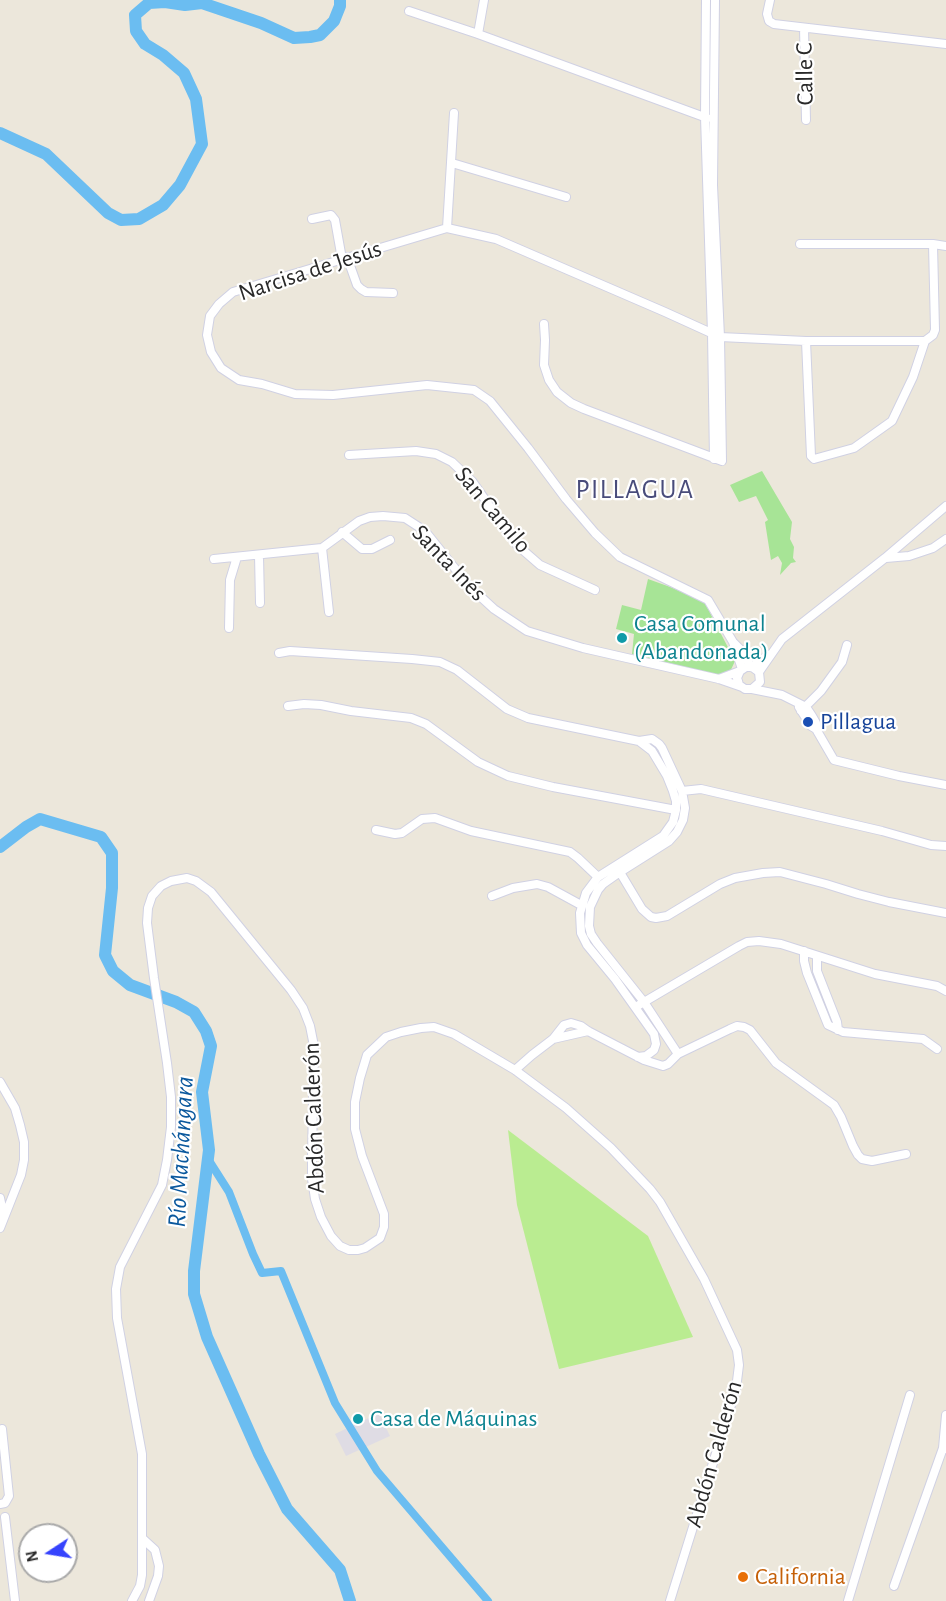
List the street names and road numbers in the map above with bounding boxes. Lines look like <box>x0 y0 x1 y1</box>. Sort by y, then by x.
street label: Calle C <box>790 42 820 106</box>
street label: Narcisa de Jesús <box>235 234 385 308</box>
street label: San Camilo <box>449 461 537 559</box>
street label: Santa Inés <box>406 519 492 607</box>
street label: Abdón Calderón <box>297 1042 331 1194</box>
street label: Abdón Calderón <box>679 1377 749 1531</box>

